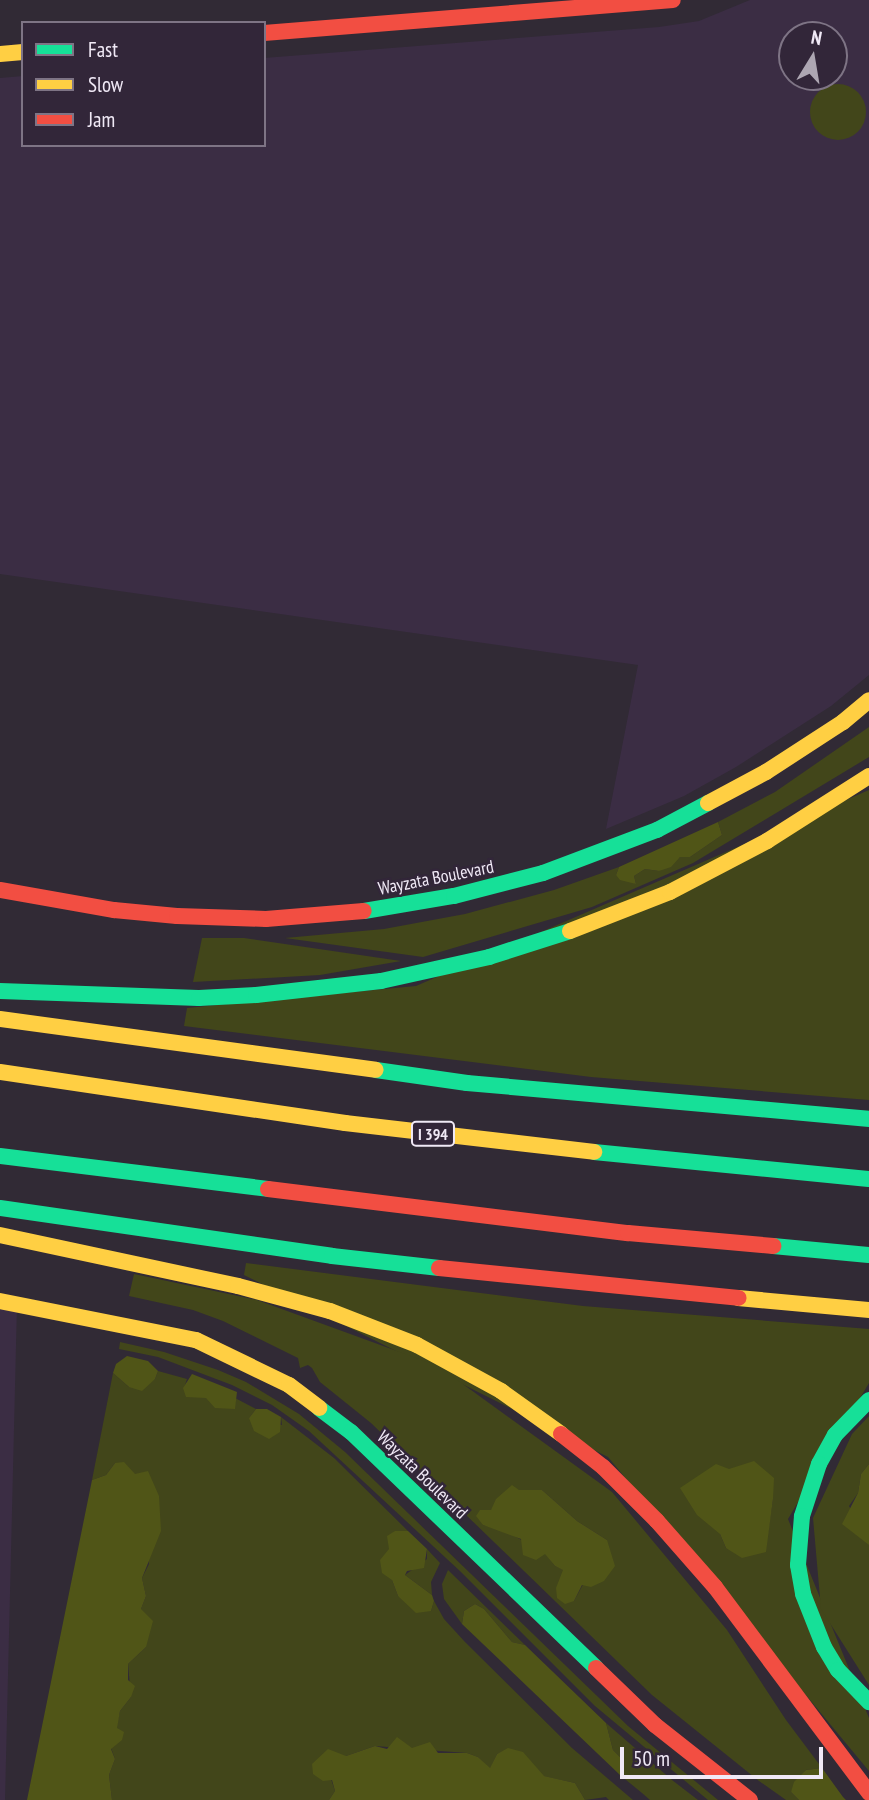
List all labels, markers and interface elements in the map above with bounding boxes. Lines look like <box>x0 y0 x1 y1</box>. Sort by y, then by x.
legend <box>21 21 266 147</box>
north arrow <box>778 21 848 91</box>
text: N <box>809 25 824 50</box>
text: Fast <box>88 36 118 63</box>
text: Slow <box>88 71 123 98</box>
text: Jam <box>88 106 115 133</box>
street label: Wayzata Boulevard <box>376 856 496 900</box>
road number: I 394 <box>410 1122 456 1146</box>
street label: Wayzata Boulevard <box>372 1426 472 1524</box>
scale bar <box>624 1734 827 1778</box>
text: 50 m <box>633 1745 670 1772</box>

